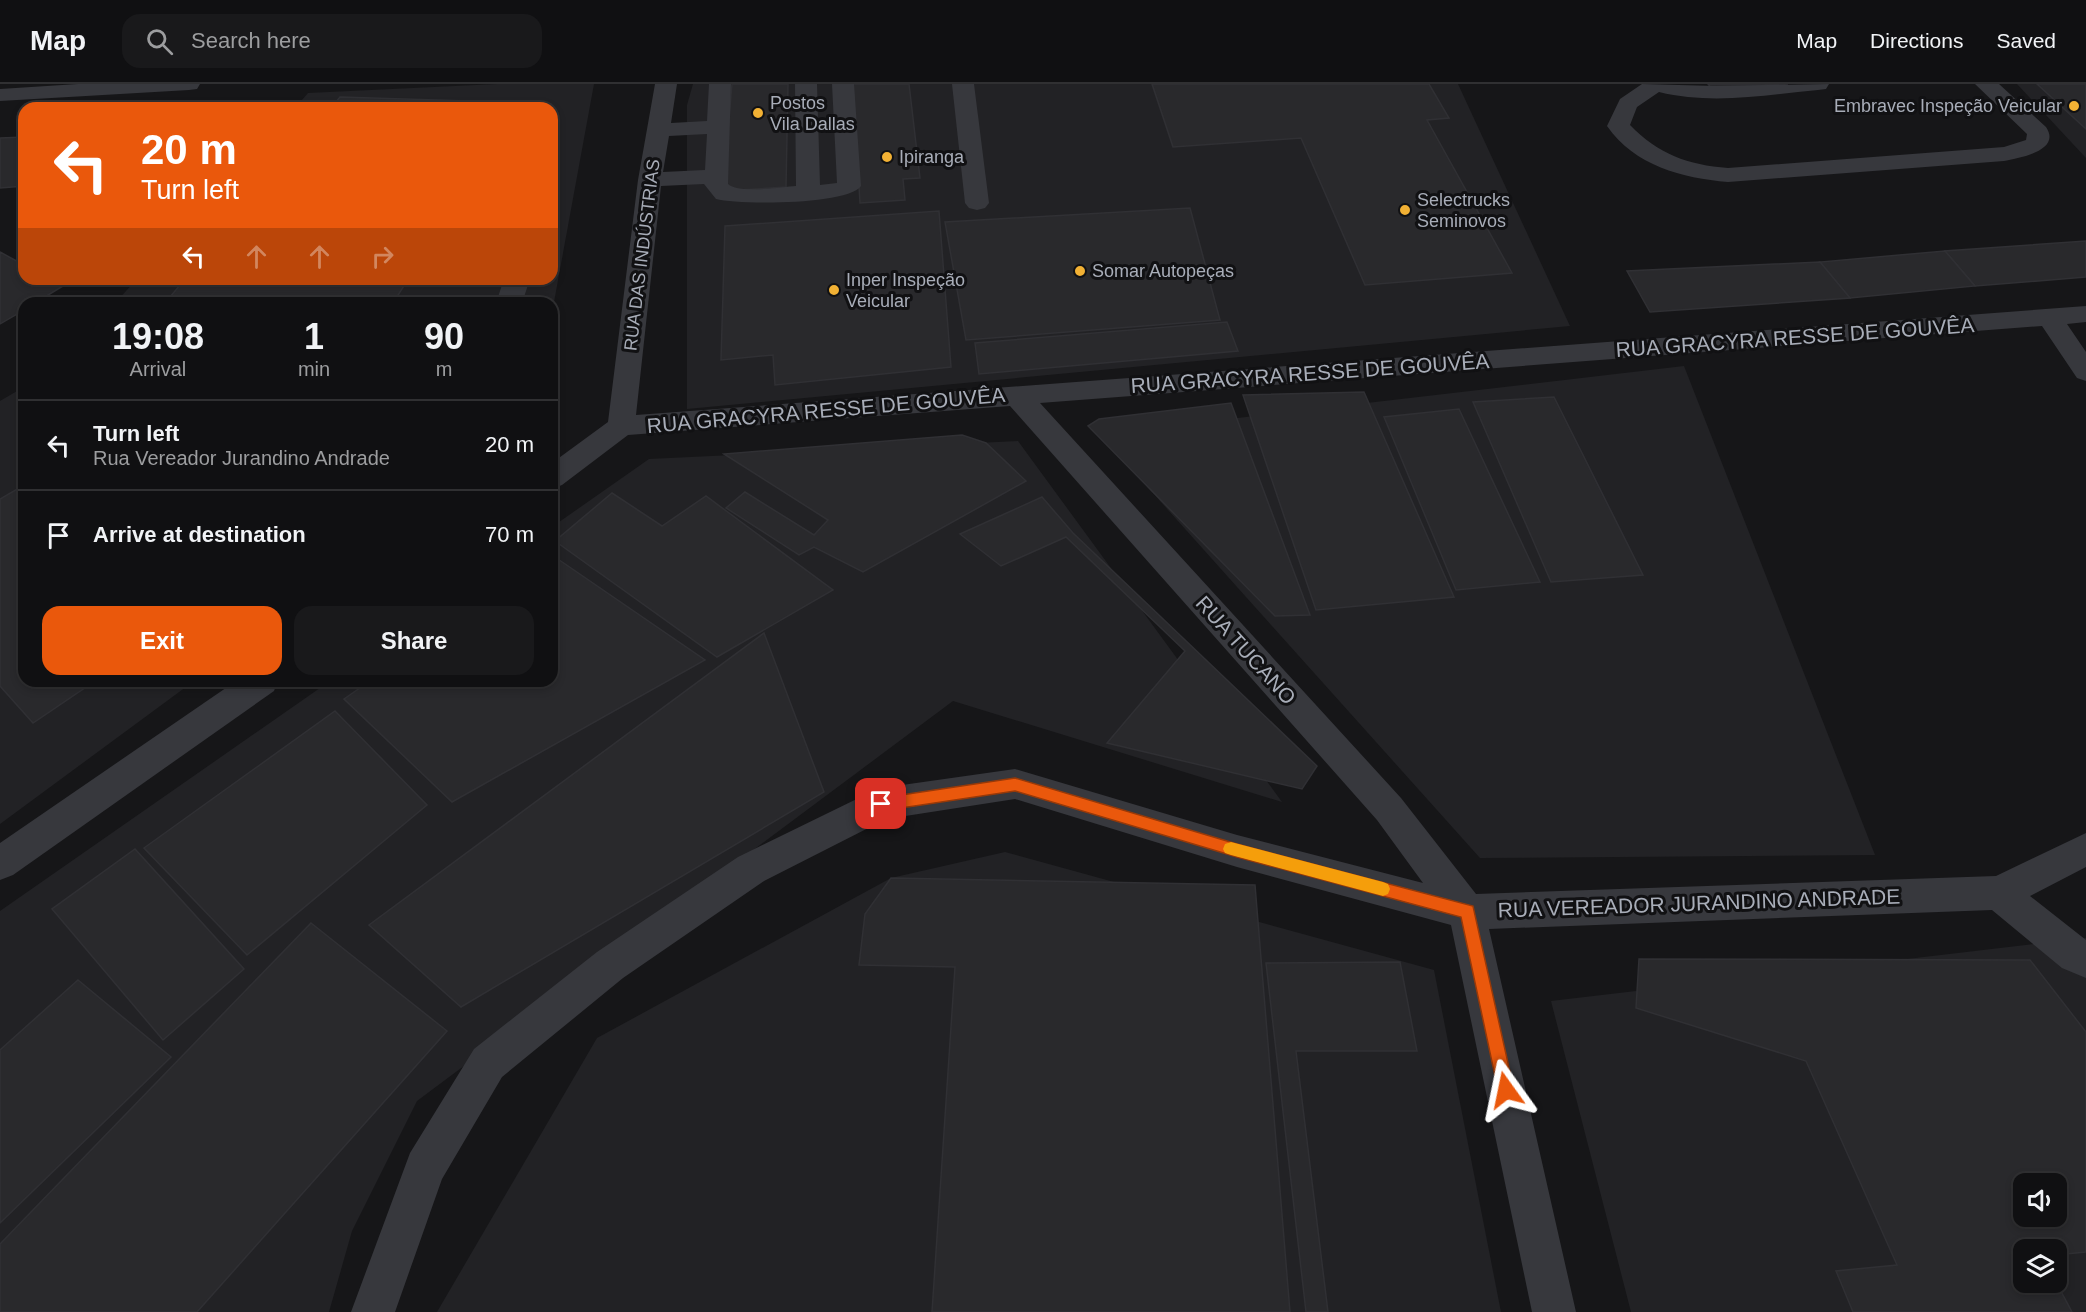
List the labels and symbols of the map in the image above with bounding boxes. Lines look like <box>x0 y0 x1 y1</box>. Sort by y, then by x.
place label: Postos Vila Dallas <box>770 93 855 134</box>
place label: Embravec Inspeção Veicular <box>1834 96 2062 116</box>
marker: Embravec Inspeção Veicular <box>2067 99 2081 113</box>
marker: Postos Vila Dallas <box>751 106 765 120</box>
place label: Ipiranga <box>899 147 965 167</box>
marker: Ipiranga <box>880 150 894 164</box>
street label: RUA DAS INDÚSTRIAS <box>619 158 664 352</box>
place label: Selectrucks Seminovos <box>1417 190 1510 231</box>
marker: Selectrucks Seminovos <box>1398 203 1412 217</box>
place label: Somar Autopeças <box>1092 261 1234 281</box>
marker: Somar Autopeças <box>1073 264 1087 278</box>
place label: Inper Inspeção Veicular <box>846 270 965 311</box>
marker: Inper Inspeção Veicular <box>827 283 841 297</box>
street label: RUA GRACYRA RESSE DE GOUVÊA <box>1615 313 1975 361</box>
street label: RUA GRACYRA RESSE DE GOUVÊA <box>1130 349 1490 397</box>
street label: RUA GRACYRA RESSE DE GOUVÊA <box>646 383 1006 437</box>
street label: RUA TUCANO <box>1192 591 1300 709</box>
pin <box>855 778 906 829</box>
street label: RUA VEREADOR JURANDINO ANDRADE <box>1497 884 1901 922</box>
position arrow <box>1474 1058 1538 1122</box>

